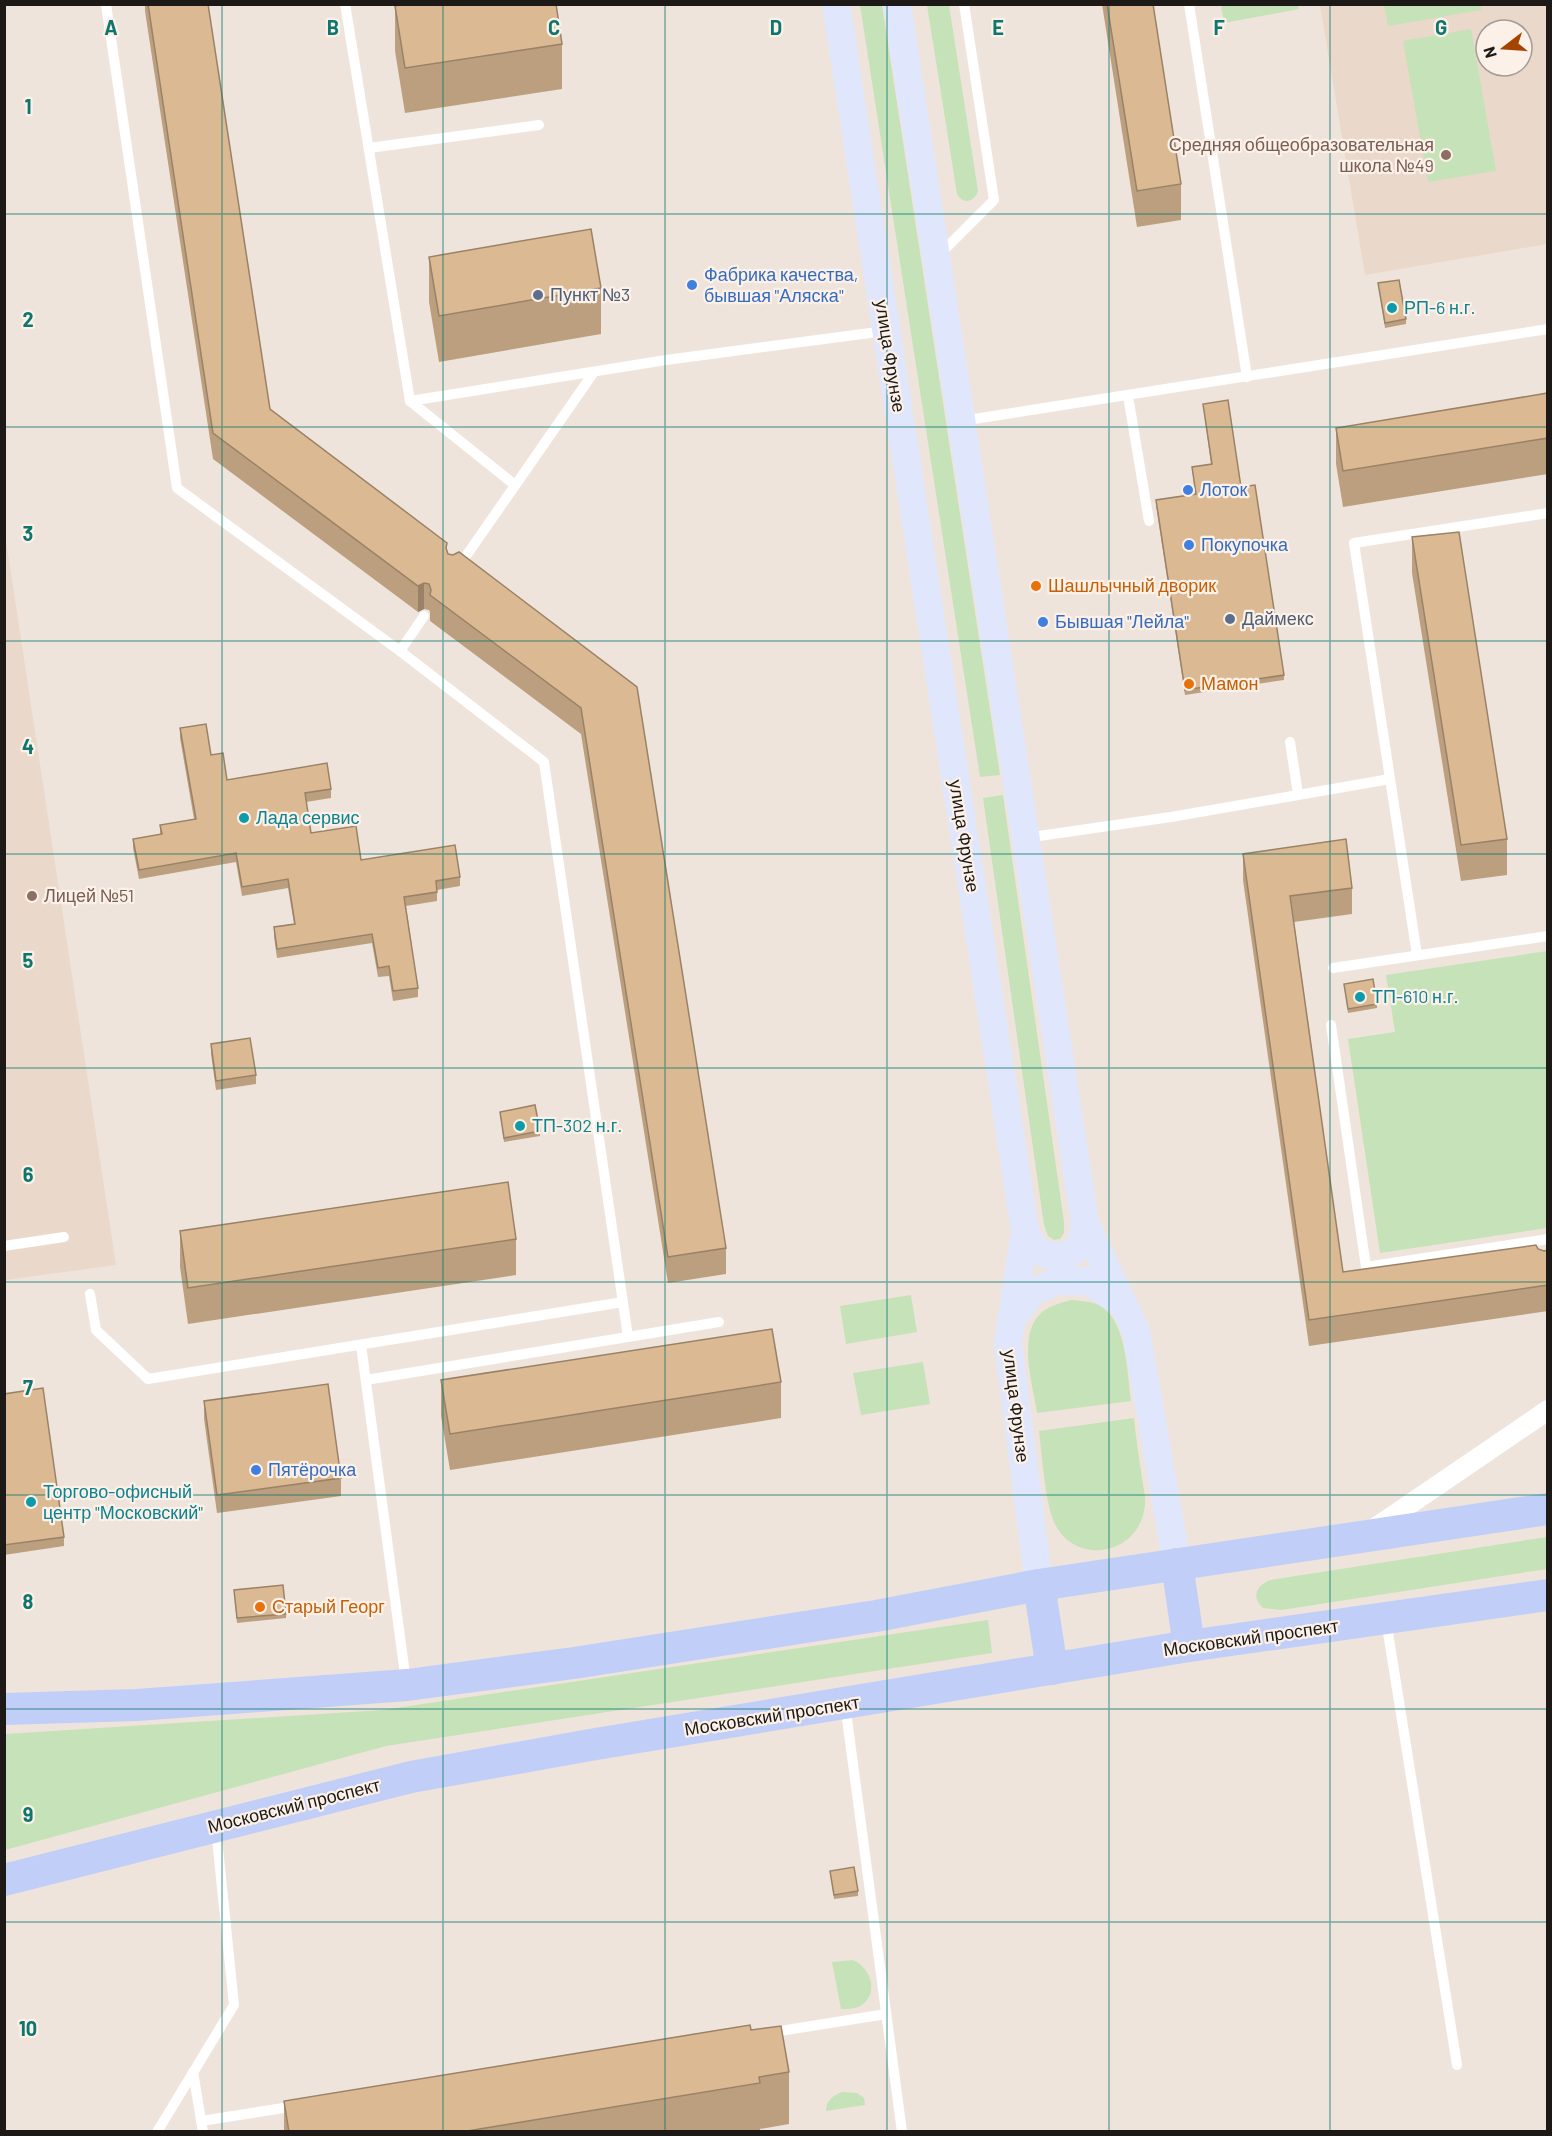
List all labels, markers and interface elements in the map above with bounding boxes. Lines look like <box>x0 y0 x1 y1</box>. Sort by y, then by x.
text: A <box>104 15 118 39</box>
text: B <box>327 15 339 39</box>
text: C <box>548 15 560 39</box>
text: D <box>770 15 782 39</box>
text: E <box>992 15 1004 39</box>
text: F <box>1213 15 1225 39</box>
text: G <box>1435 15 1447 39</box>
north arrow <box>1474 18 1534 78</box>
text: N <box>1479 45 1500 60</box>
text: 1 <box>24 94 32 118</box>
place label: Средняя общеобразовательная школа №49 <box>1169 133 1434 176</box>
marker: Средняя общеобразовательная школа №49 <box>1439 148 1453 162</box>
place label: Фабрика качества, бывшая "Аляска" <box>704 263 859 306</box>
marker: Фабрика качества, бывшая "Аляска" <box>685 278 699 292</box>
place label: Пункт №3 <box>550 283 630 305</box>
marker: Пункт №3 <box>531 288 545 302</box>
place label: РП-6 н.г. <box>1404 296 1475 318</box>
street label: улица Фрунзе <box>871 298 911 414</box>
marker: РП-6 н.г. <box>1385 301 1399 315</box>
text: 2 <box>22 307 34 331</box>
place label: Лоток <box>1200 478 1247 500</box>
marker: Лоток <box>1181 483 1195 497</box>
text: 3 <box>23 521 33 545</box>
place label: Покупочка <box>1201 533 1289 555</box>
marker: Покупочка <box>1182 538 1196 552</box>
place label: Шашлычный дворик <box>1048 574 1216 596</box>
marker: Шашлычный дворик <box>1029 579 1043 593</box>
place label: Даймекс <box>1242 607 1314 629</box>
place label: Бывшая "Лейла" <box>1055 610 1189 632</box>
marker: Даймекс <box>1223 612 1237 626</box>
marker: Бывшая "Лейла" <box>1036 615 1050 629</box>
place label: Мамон <box>1201 672 1259 694</box>
marker: Мамон <box>1182 677 1196 691</box>
text: 4 <box>22 734 34 758</box>
street label: улица Фрунзе <box>945 778 985 894</box>
place label: Лада сервис <box>256 806 360 828</box>
marker: Лада сервис <box>237 811 251 825</box>
place label: Лицей №51 <box>44 884 134 906</box>
marker: Лицей №51 <box>25 889 39 903</box>
text: 5 <box>23 948 34 972</box>
place label: ТП-610 н.г. <box>1372 985 1459 1007</box>
marker: ТП-610 н.г. <box>1353 990 1367 1004</box>
place label: ТП-302 н.г. <box>532 1114 622 1136</box>
marker: ТП-302 н.г. <box>513 1119 527 1133</box>
text: 6 <box>23 1162 34 1186</box>
street label: улица Фрунзе <box>999 1348 1035 1464</box>
text: 7 <box>23 1375 33 1399</box>
place label: Пятёрочка <box>268 1458 357 1480</box>
marker: Пятёрочка <box>249 1463 263 1477</box>
place label: Торгово-офисный центр "Московский" <box>43 1480 203 1523</box>
marker: Торгово-офисный центр "Московский" <box>24 1495 38 1509</box>
text: 8 <box>23 1589 34 1613</box>
place label: Старый Георг <box>272 1595 385 1617</box>
marker: Старый Георг <box>253 1600 267 1614</box>
street label: Московский проспект <box>1162 1614 1340 1660</box>
street label: Московский проспект <box>683 1690 861 1740</box>
street label: Московский проспект <box>205 1773 382 1837</box>
text: 9 <box>23 1802 33 1826</box>
text: 10 <box>19 2016 37 2040</box>

